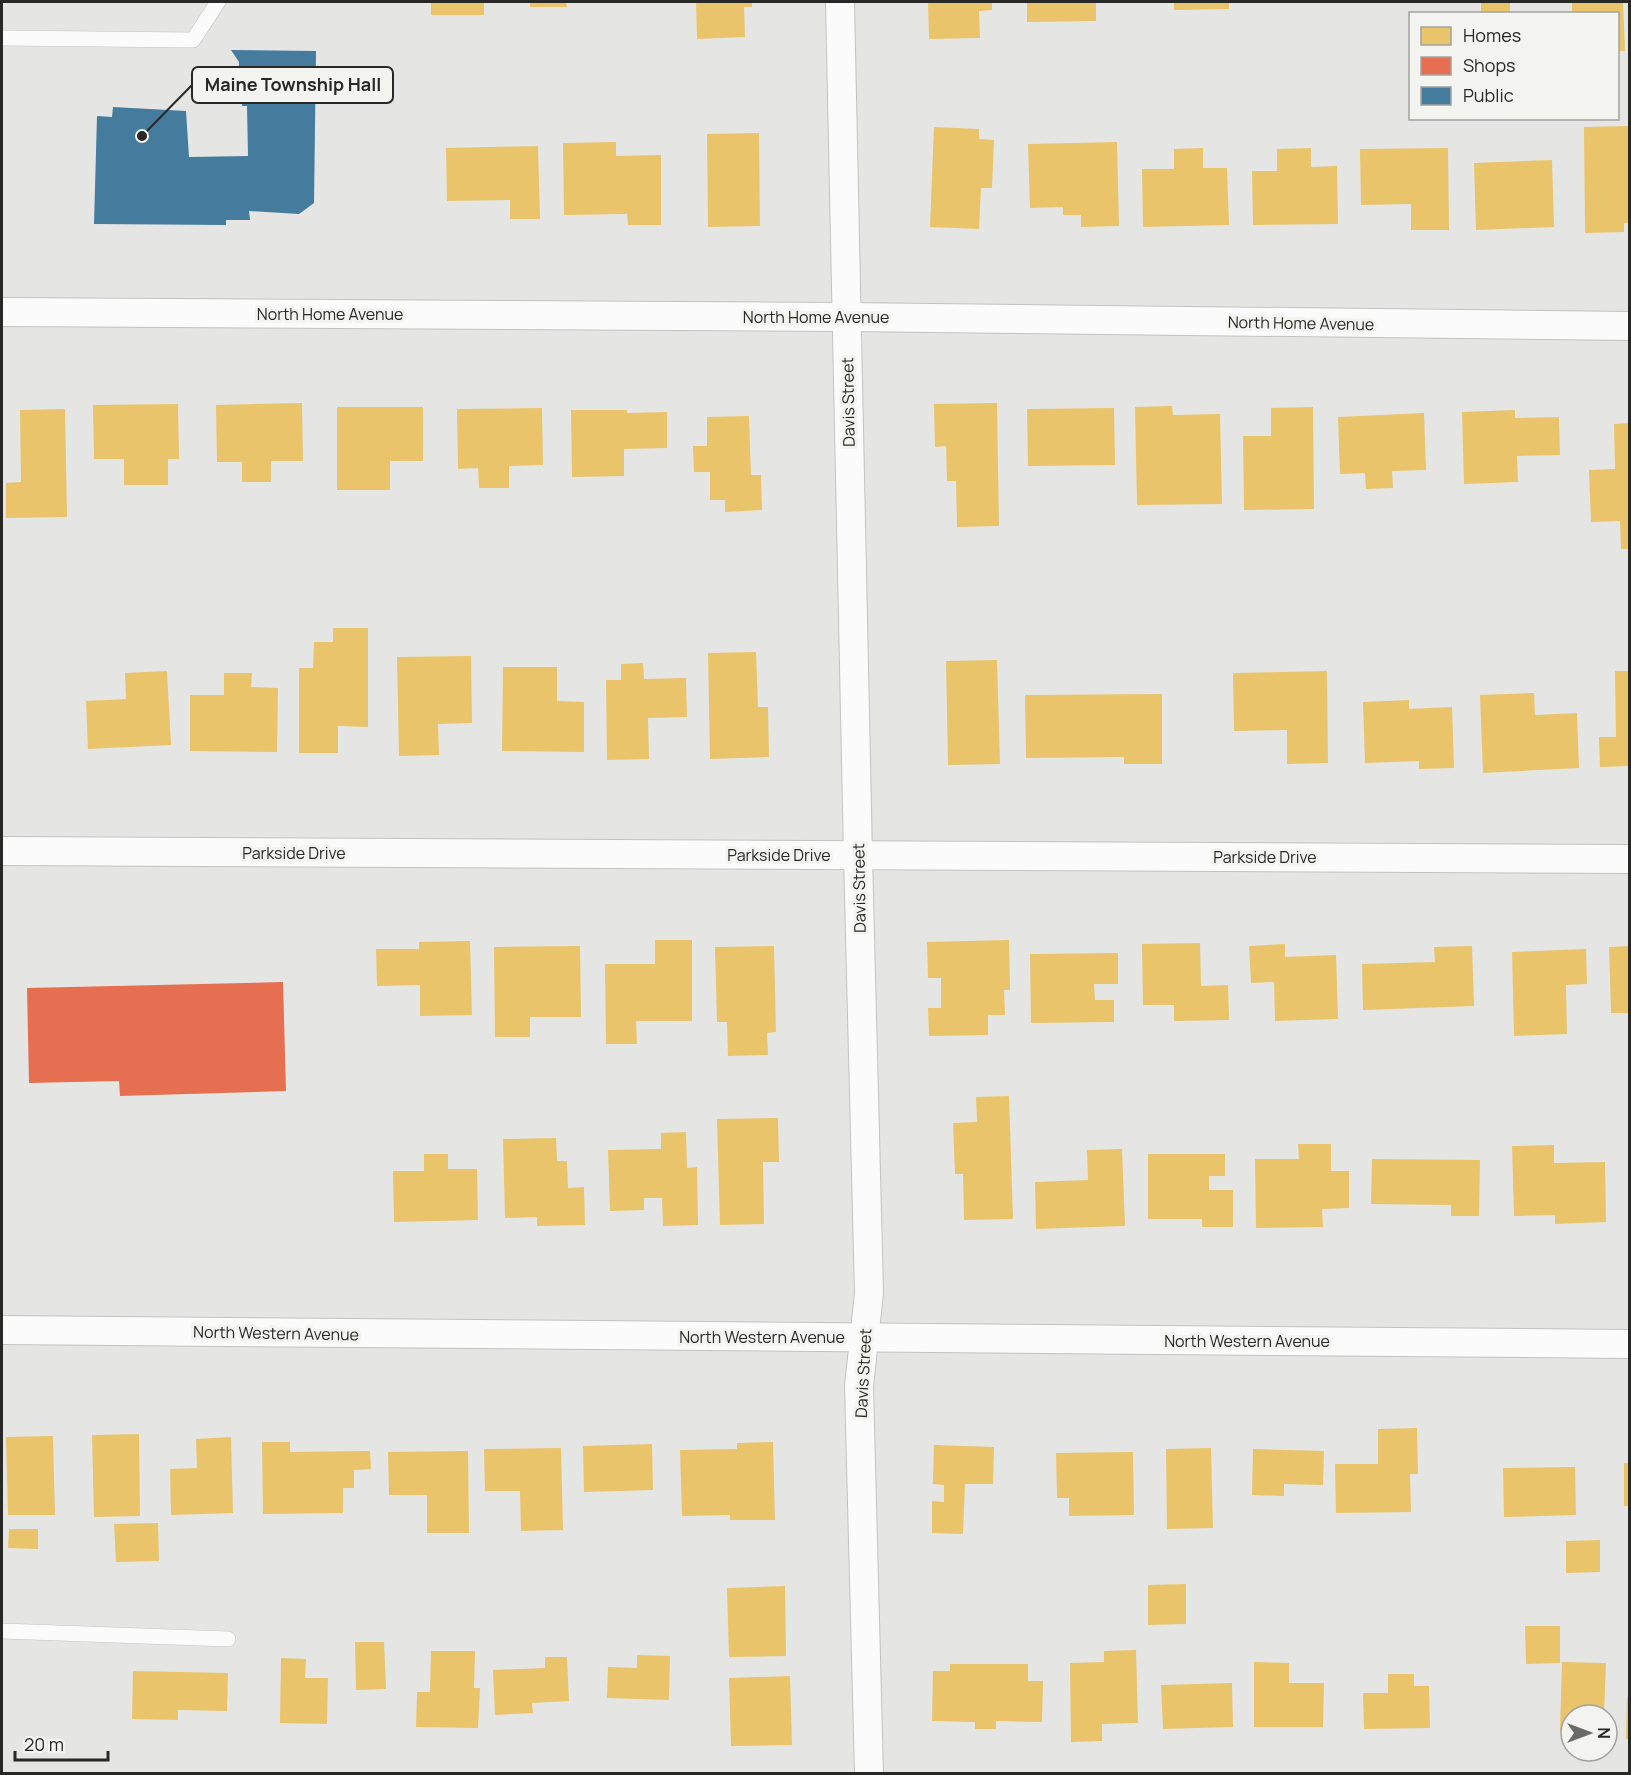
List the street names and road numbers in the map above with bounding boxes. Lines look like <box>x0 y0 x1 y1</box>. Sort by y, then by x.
street label: North Home Avenue <box>257 303 403 325</box>
street label: North Home Avenue <box>743 306 889 328</box>
street label: North Home Avenue <box>1228 311 1374 335</box>
street label: Davis Street <box>836 357 860 447</box>
street label: Parkside Drive <box>242 842 346 864</box>
street label: Davis Street <box>847 843 871 933</box>
street label: Parkside Drive <box>727 844 831 866</box>
street label: Parkside Drive <box>1213 846 1317 868</box>
street label: North Western Avenue <box>193 1321 359 1345</box>
street label: North Western Avenue <box>679 1326 845 1348</box>
street label: Davis Street <box>850 1328 876 1418</box>
street label: North Western Avenue <box>1164 1330 1330 1352</box>

